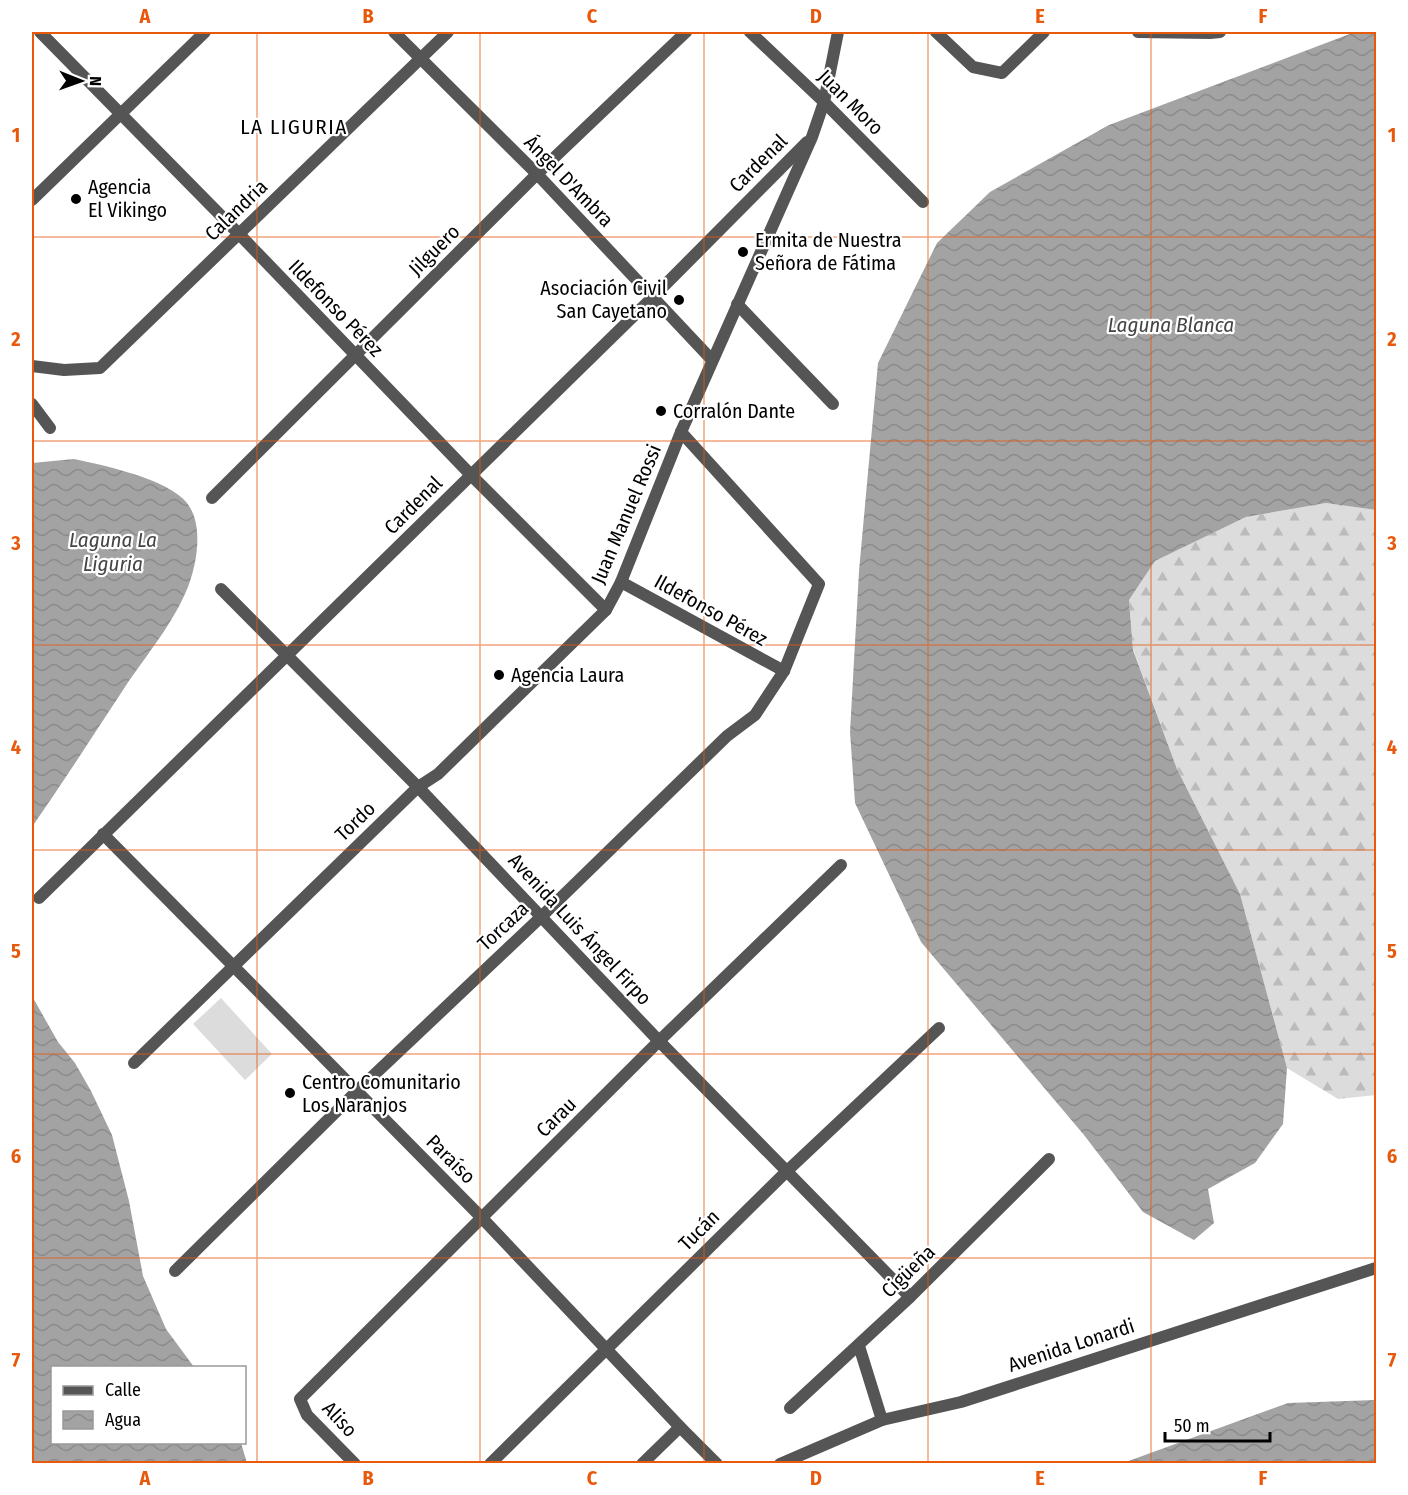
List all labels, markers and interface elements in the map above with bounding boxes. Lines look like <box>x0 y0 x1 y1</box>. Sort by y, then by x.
text: A <box>139 4 152 28</box>
text: B <box>362 4 374 28</box>
text: C <box>587 4 598 28</box>
text: D <box>810 4 822 28</box>
text: E <box>1035 4 1045 28</box>
text: F <box>1259 4 1268 28</box>
north arrow <box>51 51 111 111</box>
street label: Juan Moro <box>813 64 889 140</box>
text: N <box>86 76 105 86</box>
district label: LA LIGURIA <box>240 114 348 140</box>
text: 1 <box>12 123 20 147</box>
text: 1 <box>1388 123 1396 147</box>
street label: Cardenal <box>724 129 792 197</box>
street label: Ángel D'Ambra <box>519 130 619 232</box>
street label: Calandria <box>200 174 272 246</box>
place label: Agencia El Vikingo <box>88 175 167 222</box>
marker: Agencia El Vikingo <box>69 192 83 206</box>
street label: Jilguero <box>404 220 464 280</box>
place label: Ermita de Nuestra Señora de Fátima <box>755 228 902 275</box>
marker: Ermita de Nuestra Señora de Fátima <box>736 245 750 259</box>
street label: Ildefonso Pérez <box>284 255 388 362</box>
place label: Asociación Civil San Cayetano <box>540 276 667 323</box>
marker: Asociación Civil San Cayetano <box>672 293 686 307</box>
water label: Laguna Blanca <box>1108 312 1234 338</box>
text: 2 <box>10 327 21 351</box>
text: 2 <box>1386 327 1397 351</box>
place label: Corralón Dante <box>673 399 795 423</box>
marker: Corralón Dante <box>654 404 668 418</box>
street label: Juan Manuel Rossi <box>586 441 666 587</box>
street label: Cardenal <box>379 471 447 539</box>
water label: Laguna La Liguria <box>69 527 157 577</box>
text: 3 <box>10 531 21 555</box>
text: 3 <box>1386 531 1397 555</box>
street label: Ildefonso Pérez <box>650 569 772 651</box>
place label: Agencia Laura <box>511 663 624 687</box>
marker: Agencia Laura <box>492 668 506 682</box>
text: 4 <box>11 735 21 759</box>
text: 4 <box>1387 735 1397 759</box>
street label: Tordo <box>330 796 380 846</box>
street label: Avenida Luis Ángel Firpo <box>503 848 657 1010</box>
street label: Torcaza <box>473 897 533 955</box>
text: 5 <box>11 939 21 963</box>
text: 5 <box>1387 939 1397 963</box>
place label: Centro Comunitario Los Naranjos <box>302 1070 461 1117</box>
marker: Centro Comunitario Los Naranjos <box>283 1086 297 1100</box>
street label: Carau <box>531 1092 581 1142</box>
street label: Paraíso <box>421 1129 481 1189</box>
text: 6 <box>11 1144 21 1168</box>
text: 6 <box>1387 1144 1397 1168</box>
street label: Tucán <box>674 1205 724 1255</box>
street label: Cigüeña <box>876 1240 940 1302</box>
street label: Avenida Lonardi <box>1005 1313 1137 1377</box>
text: 7 <box>12 1348 21 1372</box>
text: 7 <box>1388 1348 1397 1372</box>
legend <box>51 1366 246 1444</box>
text: Calle <box>105 1379 141 1401</box>
street label: Aliso <box>318 1396 362 1442</box>
scale bar <box>1165 1405 1270 1443</box>
text: Agua <box>105 1409 141 1431</box>
text: 50 m <box>1174 1415 1210 1437</box>
text: A <box>139 1466 152 1490</box>
text: B <box>362 1466 374 1490</box>
text: C <box>587 1466 598 1490</box>
text: D <box>810 1466 822 1490</box>
text: E <box>1035 1466 1045 1490</box>
text: F <box>1259 1466 1268 1490</box>

